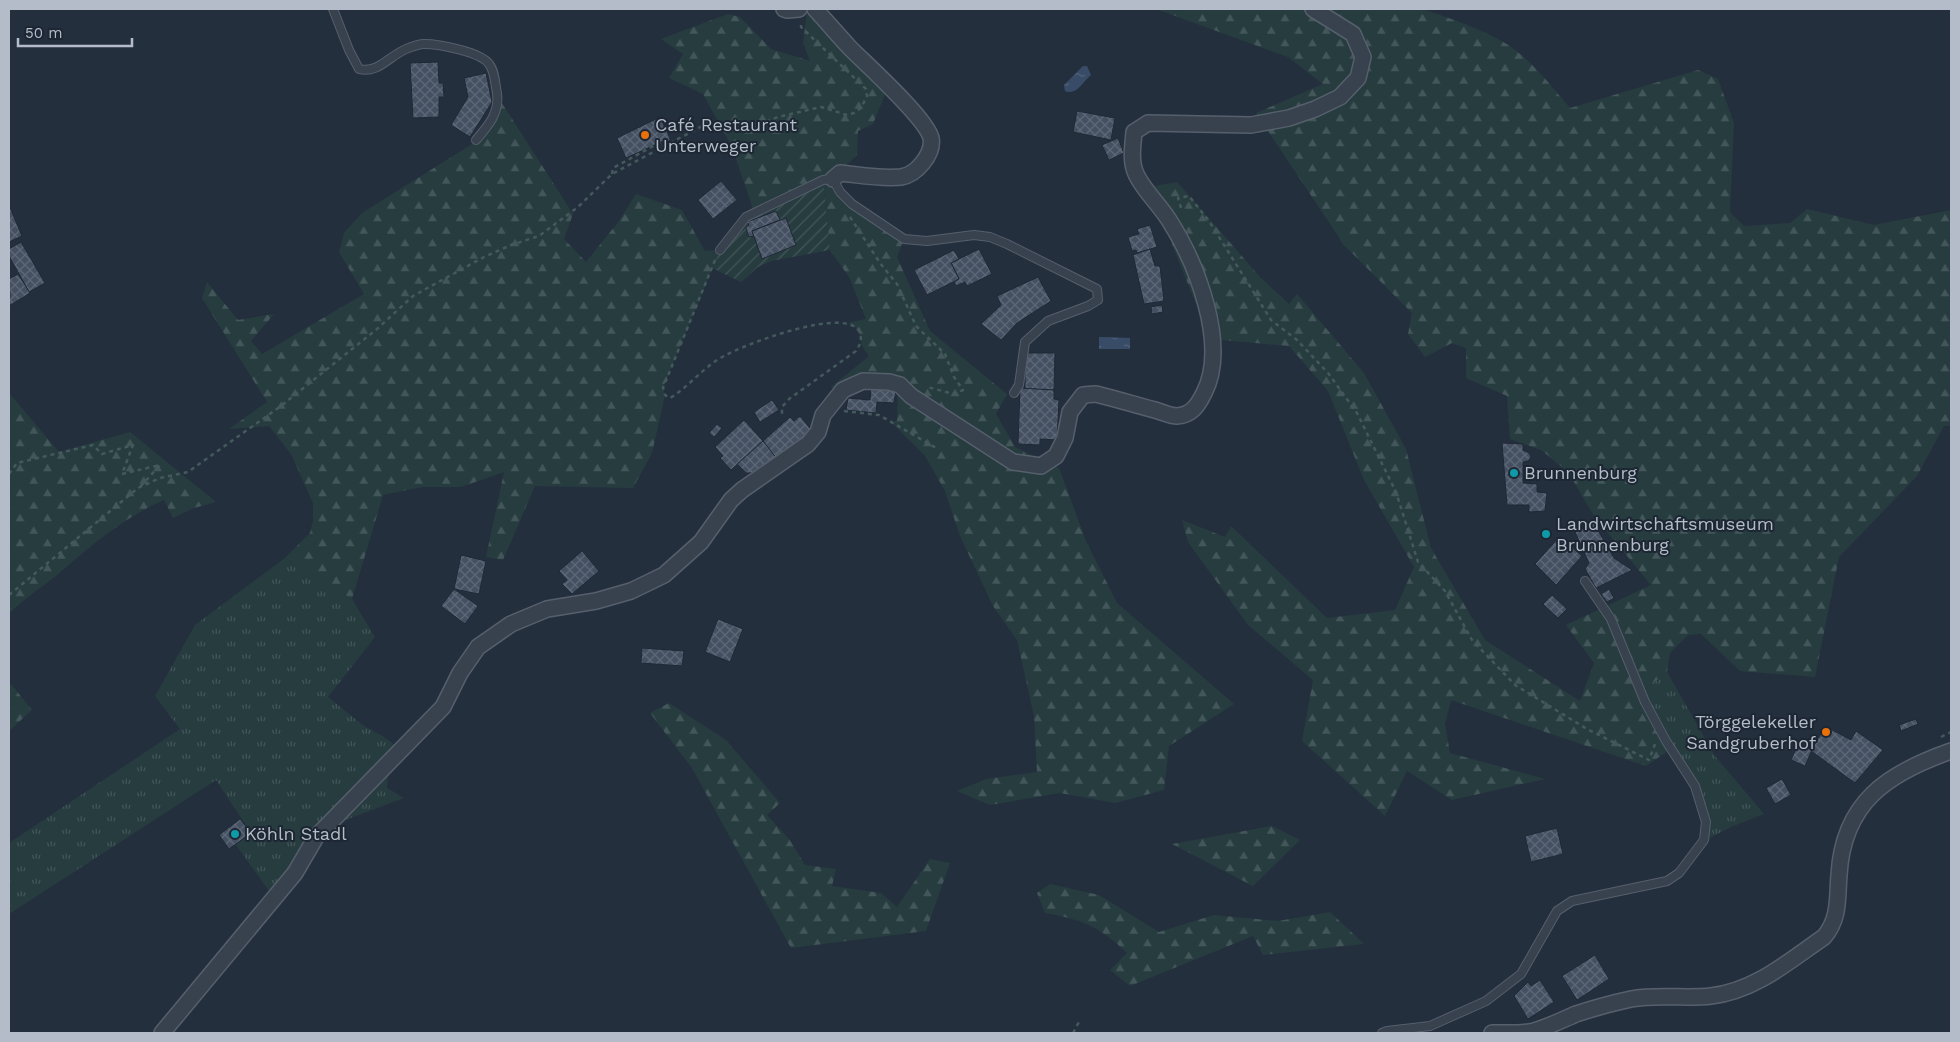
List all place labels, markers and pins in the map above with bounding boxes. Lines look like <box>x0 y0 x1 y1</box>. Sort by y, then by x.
place label: Café Restaurant Unterweger <box>655 114 797 156</box>
marker: Café Restaurant Unterweger <box>639 129 651 141</box>
place label: Brunnenburg <box>1524 462 1637 483</box>
marker: Brunnenburg <box>1508 467 1520 479</box>
place label: Landwirtschaftsmuseum Brunnenburg <box>1556 513 1774 555</box>
marker: Landwirtschaftsmuseum Brunnenburg <box>1540 528 1552 540</box>
place label: Törggelekeller Sandgruberhof <box>1686 711 1816 753</box>
marker: Törggelekeller Sandgruberhof <box>1820 726 1832 738</box>
place label: Köhln Stadl <box>245 823 347 844</box>
marker: Köhln Stadl <box>229 828 241 840</box>

